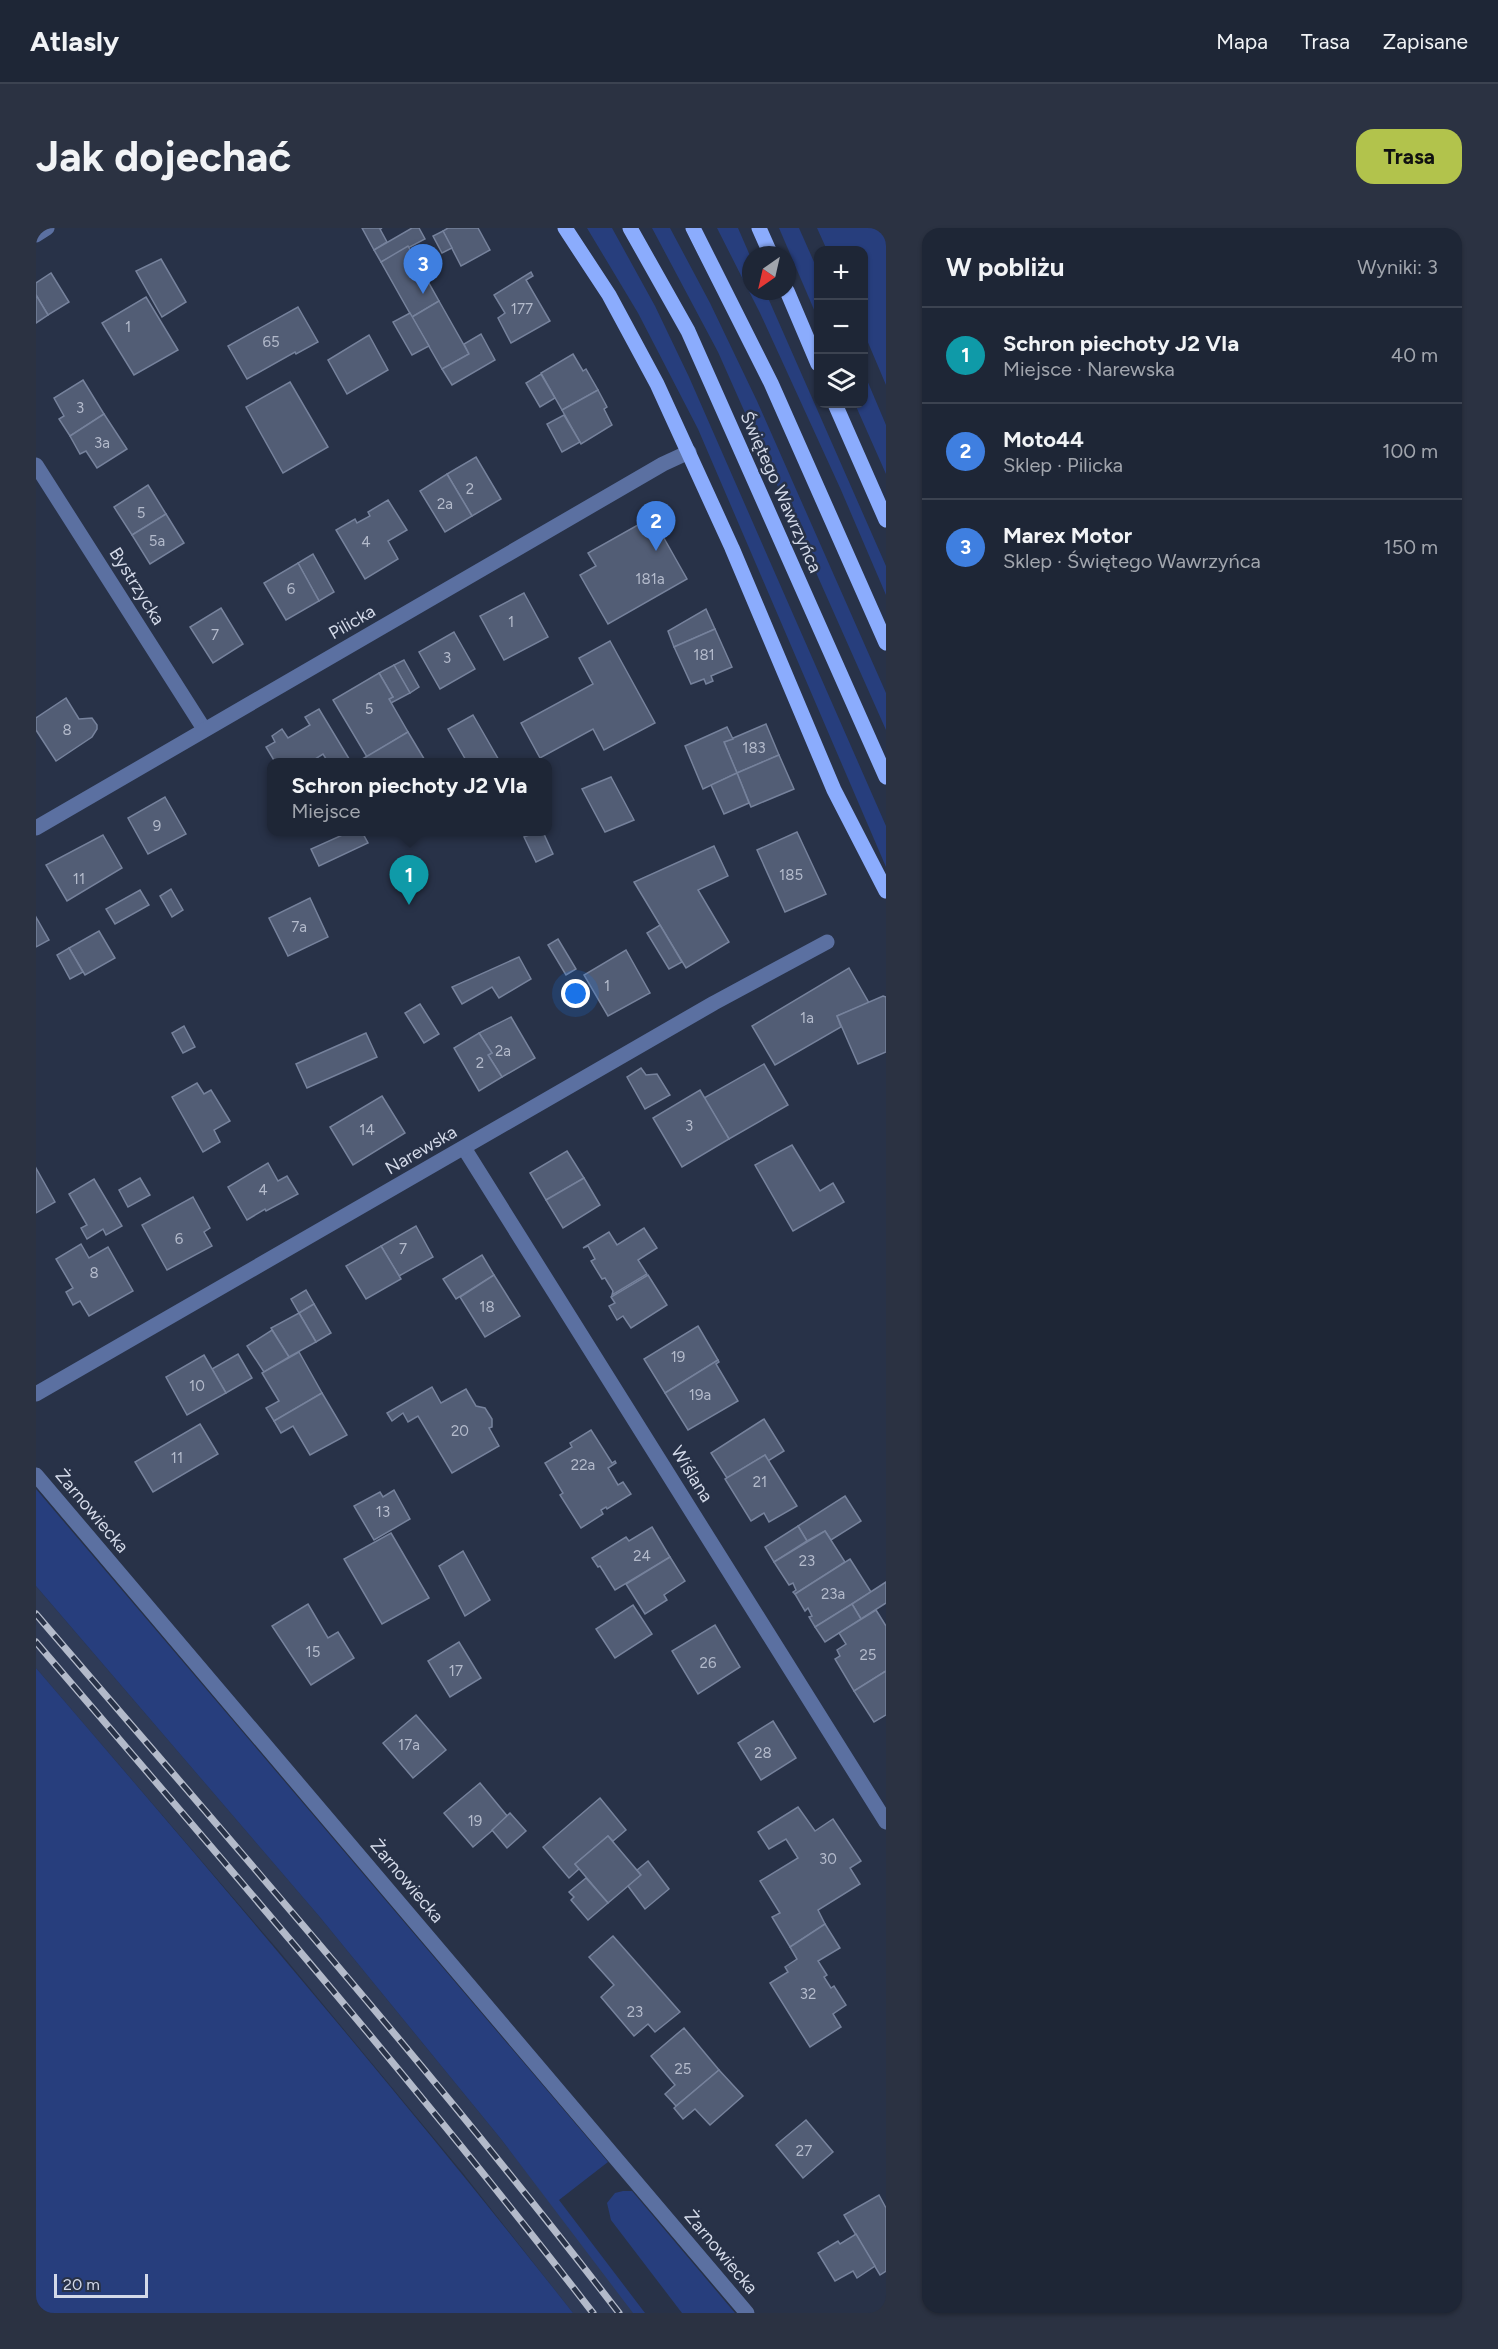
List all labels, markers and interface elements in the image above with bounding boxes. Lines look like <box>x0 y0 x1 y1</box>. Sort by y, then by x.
text: Atlasly <box>30 24 119 58</box>
text: Mapa <box>1216 29 1268 54</box>
text: Trasa <box>1301 29 1350 54</box>
text: Zapisane <box>1383 29 1468 54</box>
button: Trasa <box>1356 129 1462 184</box>
text: Jak dojechać <box>36 131 291 182</box>
pin: 3 <box>404 244 442 294</box>
north arrow <box>742 246 796 300</box>
map controls <box>814 246 868 408</box>
button: + <box>814 246 868 300</box>
text: W pobliżu <box>946 251 1064 283</box>
text: Wyniki: 3 <box>1357 255 1438 279</box>
house number: 177 <box>511 300 533 318</box>
button: − <box>814 300 868 354</box>
house number: 1 <box>125 318 131 336</box>
text: Schron piechoty J2 VIa <box>1003 330 1239 357</box>
house number: 65 <box>262 333 280 351</box>
text: 1 <box>961 343 970 367</box>
text: 40 m <box>1391 343 1438 367</box>
button: layers <box>814 354 868 408</box>
text: Miejsce · Narewska <box>1003 357 1175 381</box>
house number: 3 <box>76 399 84 417</box>
street label: Świętego Wawrzyńca <box>736 408 826 576</box>
text: Moto44 <box>1003 426 1084 453</box>
house number: 3a <box>94 434 110 452</box>
text: 2 <box>960 439 971 463</box>
text: 100 m <box>1382 439 1438 463</box>
text: Sklep · Pilicka <box>1003 453 1123 477</box>
house number: 2 <box>466 480 474 498</box>
house number: 2a <box>437 495 453 513</box>
pin: 2 <box>636 502 676 551</box>
house number: 5 <box>137 504 145 522</box>
text: Marex Motor <box>1003 522 1132 549</box>
house number: 5a <box>149 532 165 550</box>
house number: 4 <box>361 533 371 551</box>
text: 3 <box>960 535 971 559</box>
text: 150 m <box>1383 535 1438 559</box>
street label: Bystrzycka <box>105 543 169 629</box>
text: Sklep · Świętego Wawrzyńca <box>1003 549 1261 573</box>
house number: 181a <box>635 570 665 588</box>
house number: 6 <box>287 580 296 598</box>
street label: Pilicka <box>325 600 379 644</box>
house number: 1 <box>508 613 514 631</box>
house number: 7 <box>211 626 219 644</box>
house number: 181 <box>693 646 715 664</box>
house number: 3 <box>443 649 451 667</box>
house number: 5 <box>365 700 373 718</box>
house number: 8 <box>62 721 72 739</box>
house number: 183 <box>742 739 766 757</box>
popup <box>267 758 552 836</box>
text: Schron piechoty J2 VIa <box>291 772 528 799</box>
text: Miejsce <box>291 799 360 823</box>
house number: 9 <box>153 817 161 835</box>
pin: 1 <box>390 856 428 905</box>
house number: 185 <box>779 866 803 884</box>
house number: 11 <box>73 870 85 888</box>
house number: 7a <box>291 918 307 936</box>
house number: 1 <box>604 977 610 995</box>
your location <box>561 979 590 1008</box>
house number: 1a <box>800 1009 814 1027</box>
house number: 2a <box>495 1042 511 1060</box>
house number: 2 <box>476 1054 484 1072</box>
house number: 3 <box>685 1117 693 1135</box>
house number: 14 <box>359 1121 375 1139</box>
street label: Narewska <box>381 1121 461 1179</box>
house number: 4 <box>258 1181 268 1199</box>
house number: 6 <box>175 1230 184 1248</box>
house number: 7 <box>399 1240 407 1258</box>
house number: 8 <box>89 1264 99 1282</box>
house number: 18 <box>479 1298 495 1316</box>
house number: 19 <box>671 1348 685 1366</box>
house number: 10 <box>189 1377 205 1395</box>
house number: 19a <box>689 1386 711 1404</box>
house number: 20 <box>451 1422 469 1440</box>
street label: Wiślana <box>666 1442 718 1506</box>
house number: 11 <box>171 1449 183 1467</box>
house number: 22a <box>571 1456 595 1474</box>
street label: Żarnowiecka <box>51 1465 133 1557</box>
house number: 21 <box>753 1473 767 1491</box>
house number: 13 <box>376 1503 390 1521</box>
house number: 24 <box>633 1547 651 1565</box>
house number: 23 <box>799 1552 815 1570</box>
house number: 23a <box>821 1585 845 1603</box>
house number: 15 <box>306 1643 320 1661</box>
house number: 25 <box>859 1646 877 1664</box>
house number: 26 <box>700 1654 717 1672</box>
house number: 17 <box>449 1662 463 1680</box>
house number: 17a <box>398 1736 420 1754</box>
house number: 28 <box>754 1744 772 1762</box>
house number: 19 <box>468 1812 482 1830</box>
street label: Żarnowiecka <box>366 1835 448 1927</box>
house number: 30 <box>819 1850 837 1868</box>
house number: 32 <box>800 1985 816 2003</box>
house number: 23 <box>627 2003 643 2021</box>
house number: 25 <box>674 2060 692 2078</box>
house number: 27 <box>796 2142 812 2160</box>
street label: Żarnowiecka <box>680 2206 762 2298</box>
scale bar <box>54 2271 148 2298</box>
text: 20 m <box>63 2275 100 2294</box>

